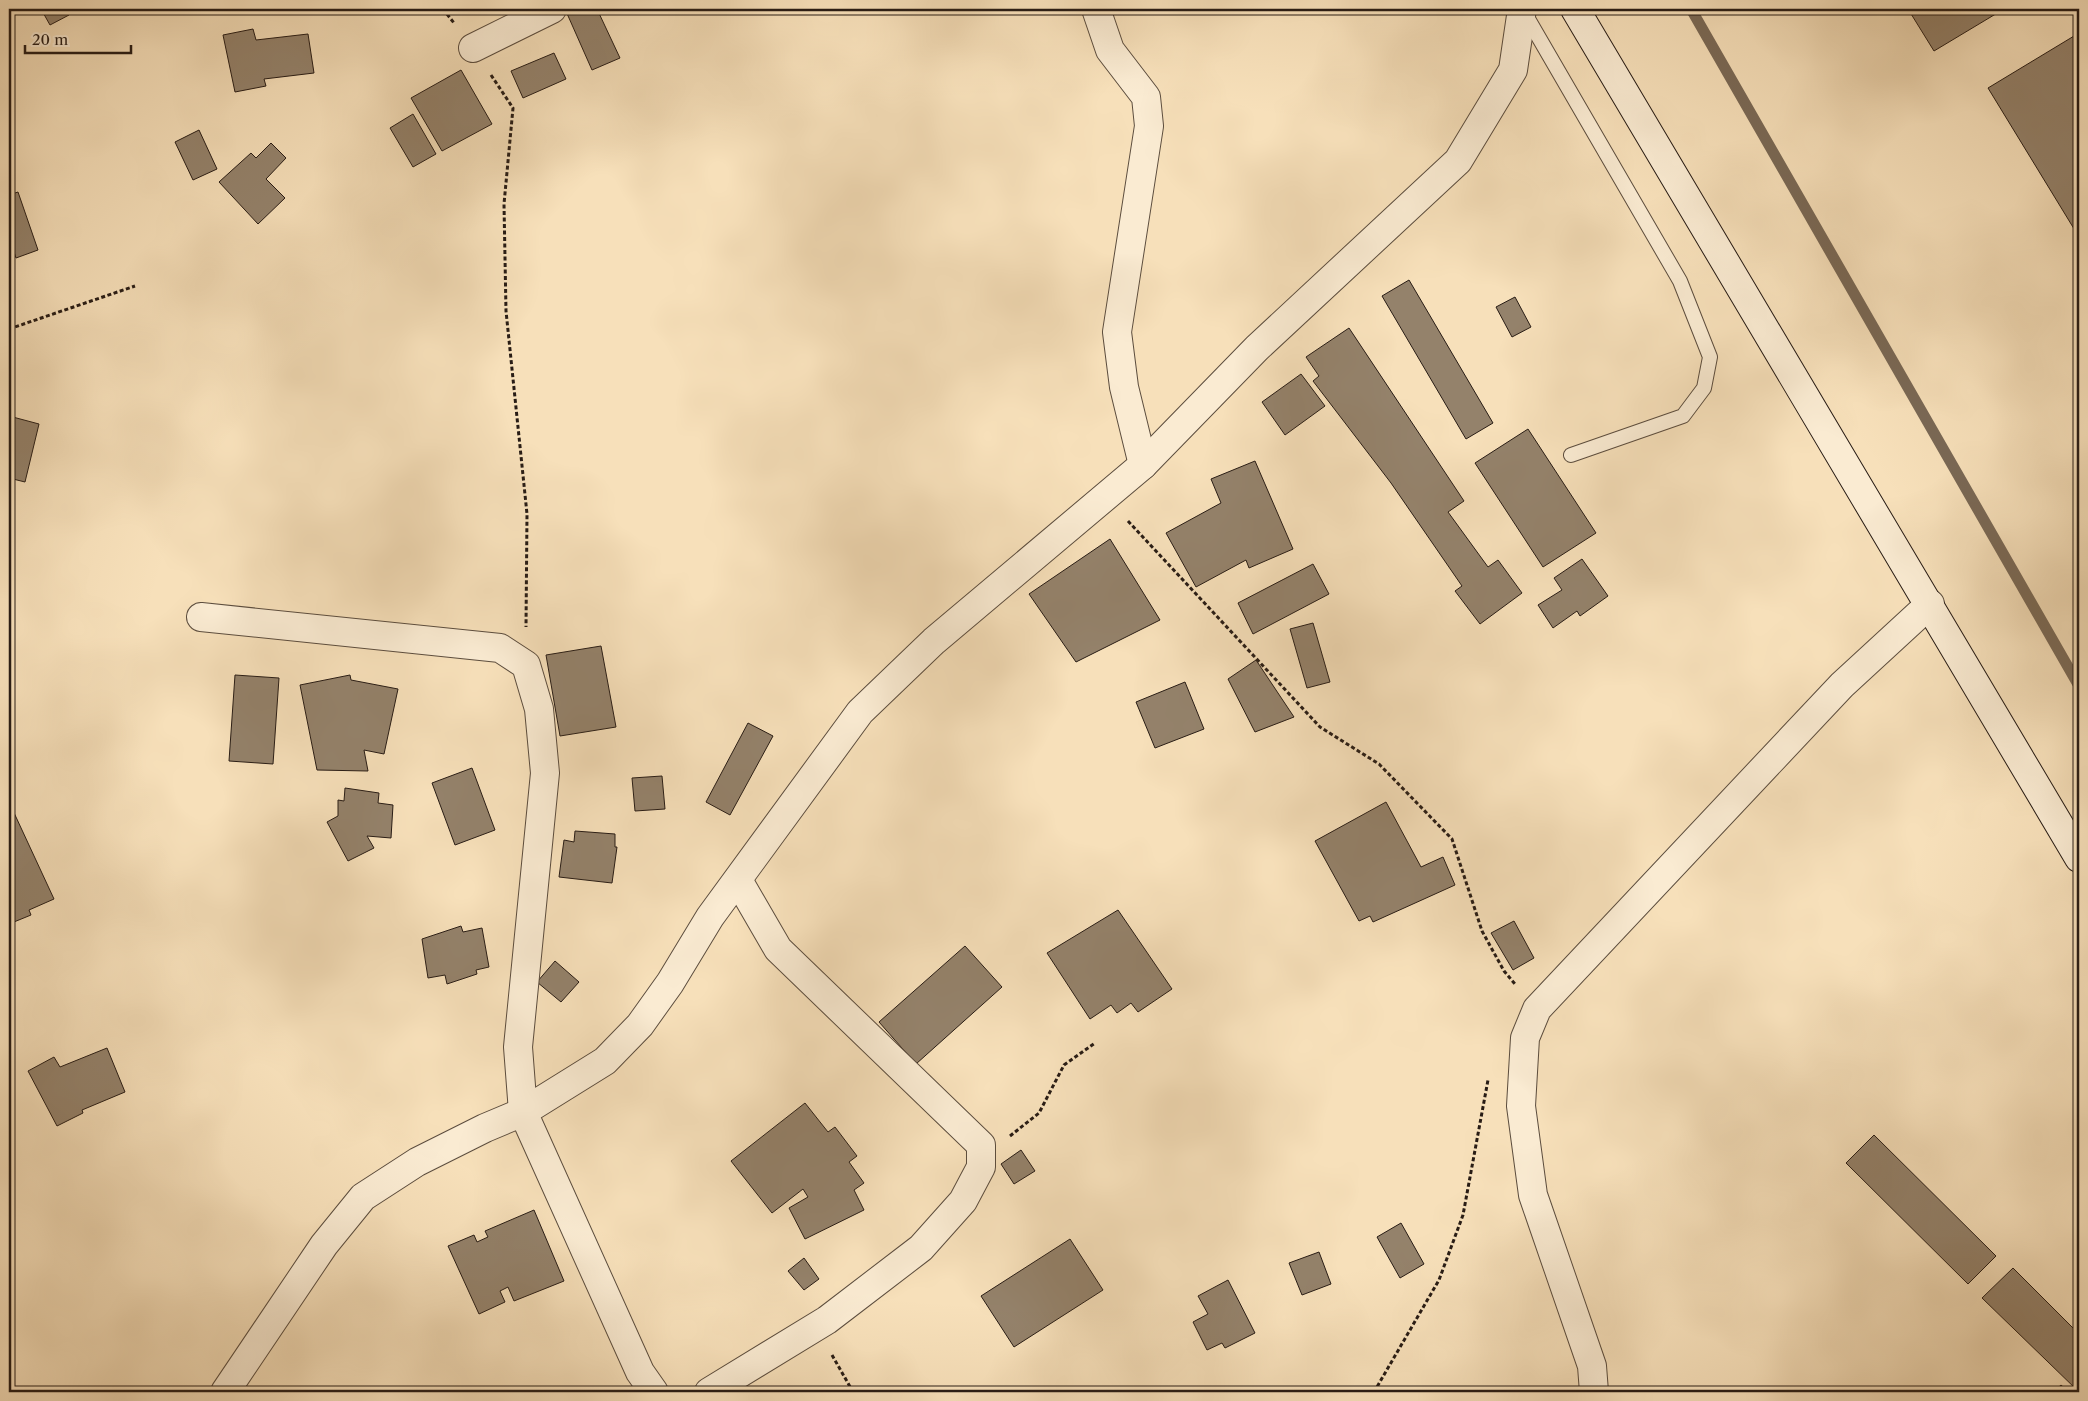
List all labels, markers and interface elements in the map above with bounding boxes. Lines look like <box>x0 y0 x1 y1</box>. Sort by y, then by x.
scale bar <box>25 22 131 54</box>
text: 20 m <box>32 30 68 49</box>

